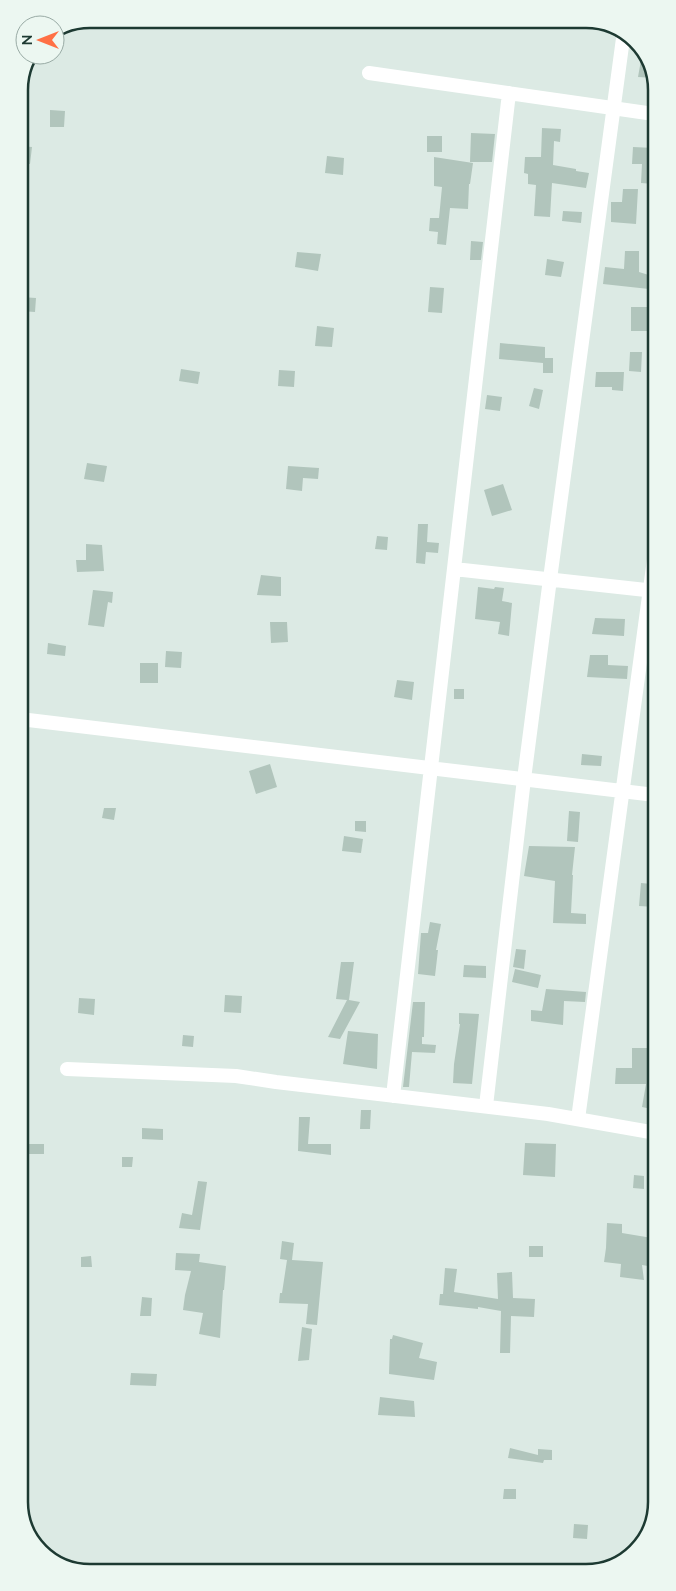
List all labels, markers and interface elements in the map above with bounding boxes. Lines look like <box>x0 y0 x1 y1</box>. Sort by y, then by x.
north arrow <box>15 15 65 65</box>
text: N <box>18 35 36 45</box>

